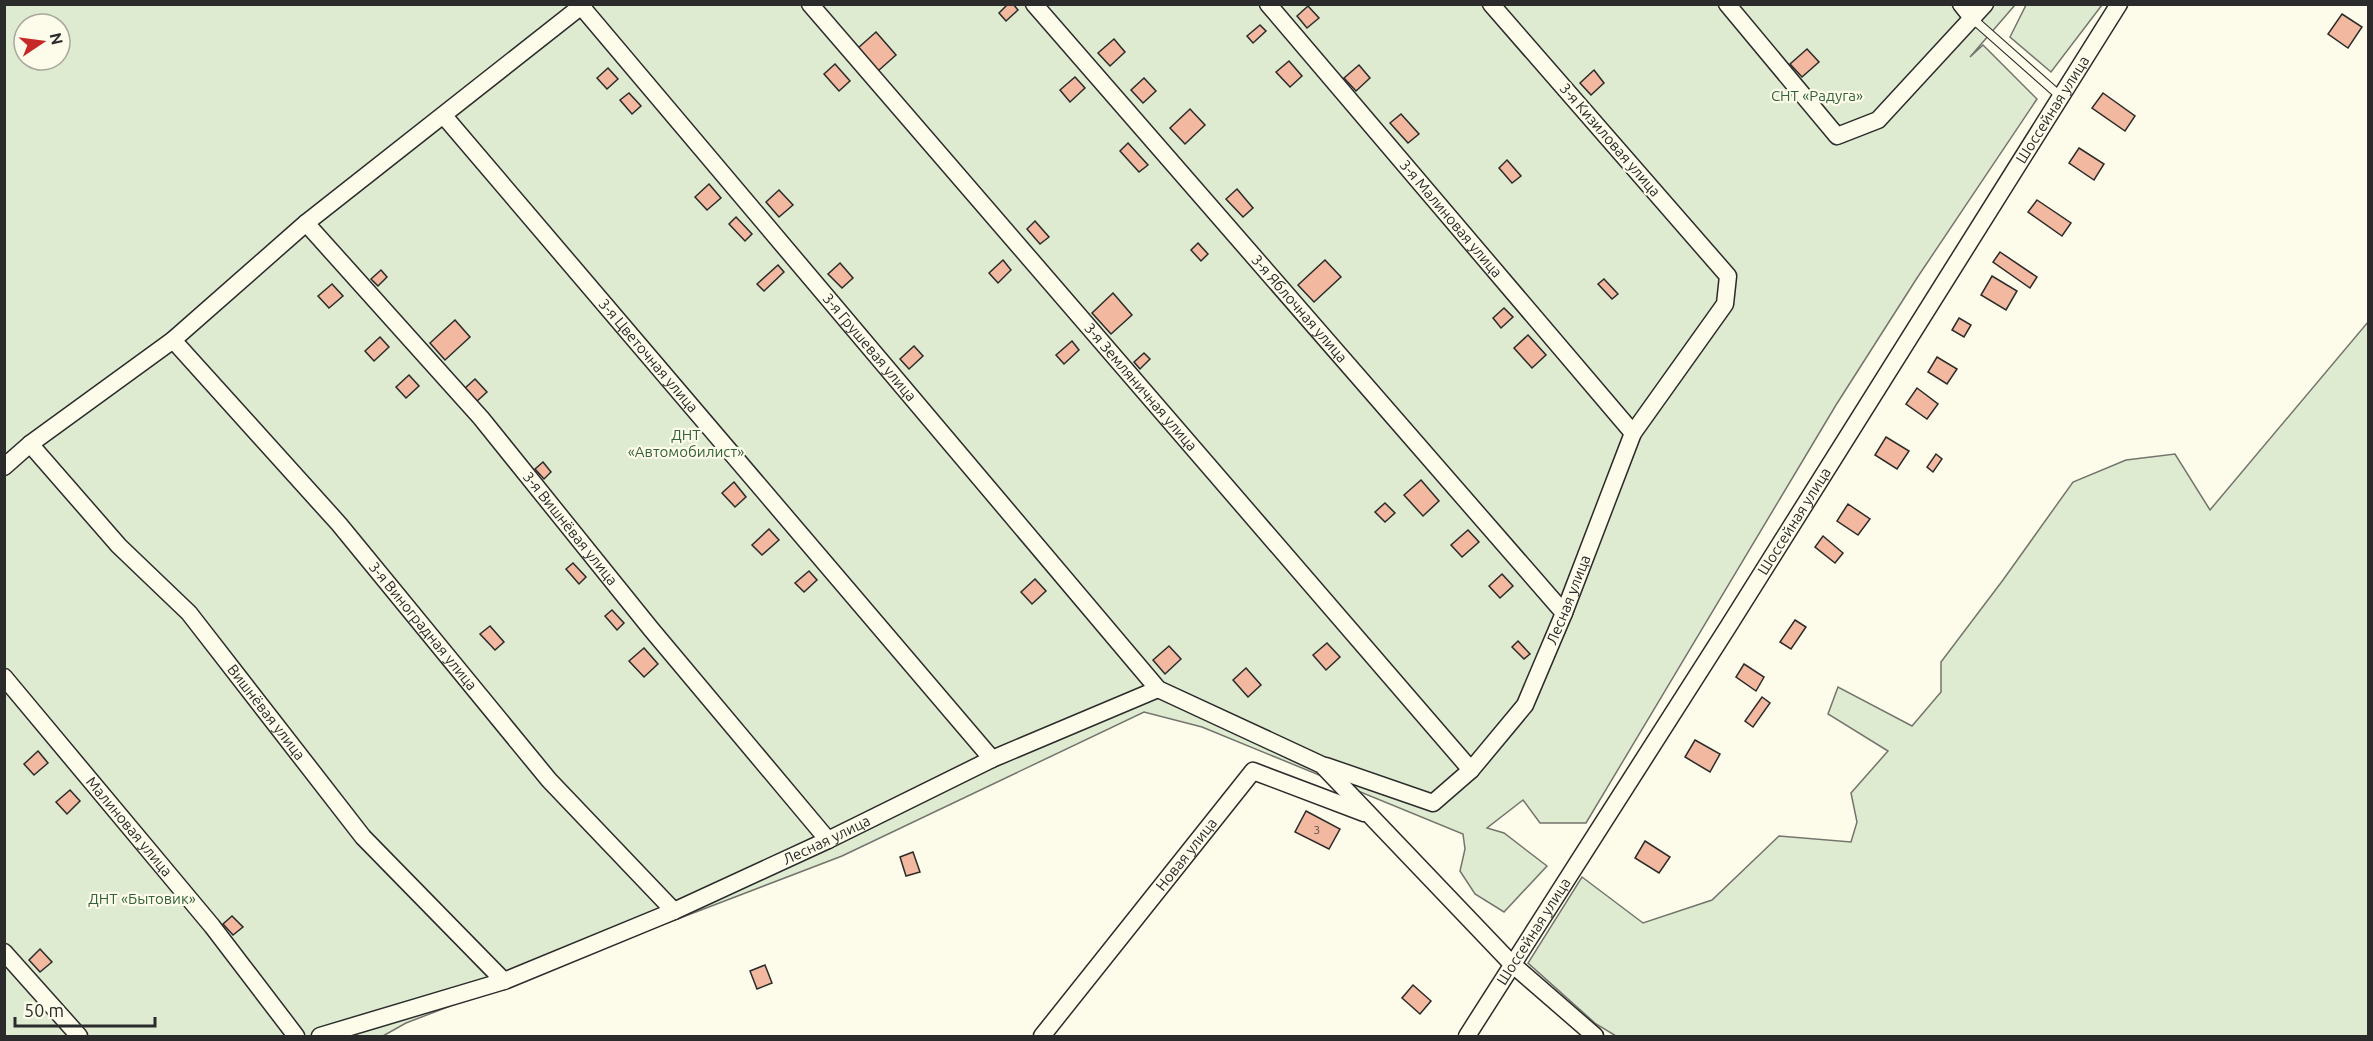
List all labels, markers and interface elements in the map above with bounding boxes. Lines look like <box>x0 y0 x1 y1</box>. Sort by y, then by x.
north arrow <box>12 12 72 72</box>
text: N <box>47 31 67 46</box>
street label: Шоссейная улица <box>2012 53 2092 166</box>
street label: 3-я Кизиловая улица <box>1557 80 1664 200</box>
park label: СНТ «Радуга» <box>1771 87 1863 104</box>
street label: 3-я Малиновая улица <box>1396 156 1506 281</box>
street label: 3-я Яблочная улица <box>1248 251 1351 366</box>
street label: 3-я Грушевая улица <box>820 290 920 404</box>
street label: 3-я Цветочная улица <box>596 295 702 416</box>
street label: 3-я Земляничная улица <box>1081 319 1201 454</box>
park label: ДНТ «Автомобилист» <box>628 426 744 460</box>
street label: Шоссейная улица <box>1754 464 1834 578</box>
street label: 3-я Вишнёвая улица <box>520 468 621 588</box>
street label: Лесная улица <box>1543 552 1593 647</box>
street label: 3-я Виноградная улица <box>366 558 481 693</box>
street label: Вишнёвая улица <box>224 661 309 763</box>
street label: Малиновая улица <box>83 773 176 880</box>
street label: Лесная улица <box>780 812 873 868</box>
street label: Новая улица <box>1152 815 1220 894</box>
house number: 3 <box>1314 823 1320 836</box>
street label: Шоссейная улица <box>1493 875 1574 988</box>
park label: ДНТ «Бытовик» <box>88 890 196 907</box>
scale bar <box>15 990 154 1028</box>
text: 50 m <box>24 1000 64 1020</box>

